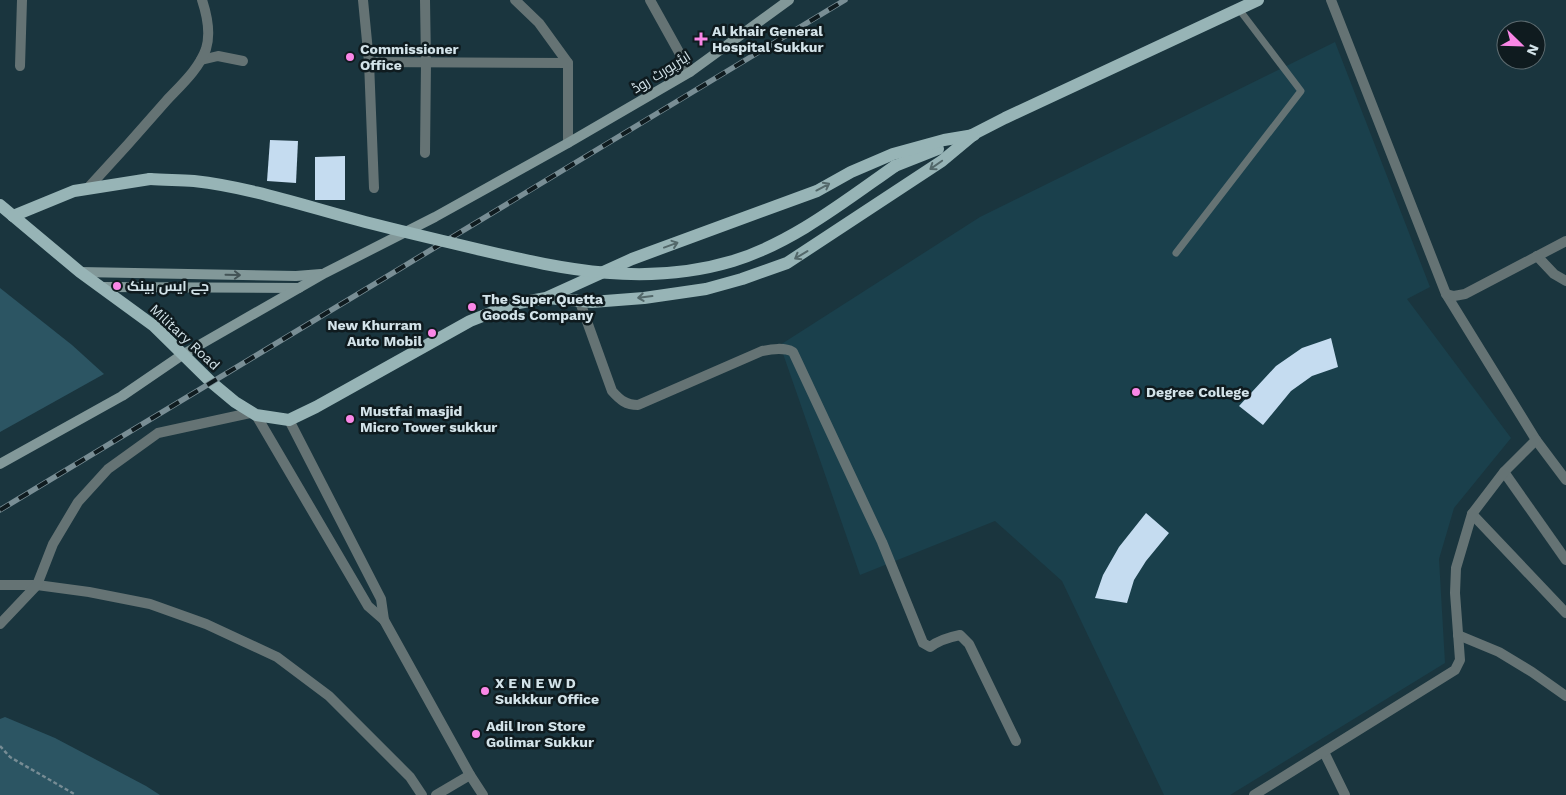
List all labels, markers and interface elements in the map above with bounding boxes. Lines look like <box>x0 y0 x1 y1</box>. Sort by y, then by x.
north arrow <box>1496 20 1546 70</box>
place label: Al khair General Hospital Sukkur <box>712 23 823 55</box>
marker: Al khair General Hospital Sukkur <box>694 32 708 46</box>
place label: Commissioner Office <box>360 41 459 73</box>
text: N <box>1524 42 1542 58</box>
street label: ایئرپورٹ روڈ <box>629 48 694 98</box>
marker: Commissioner Office <box>344 51 356 63</box>
one-way arrow <box>929 160 943 171</box>
one-way arrow <box>816 182 831 192</box>
one-way arrow <box>663 240 679 249</box>
one-way arrow <box>794 250 808 260</box>
one-way arrow <box>225 270 241 279</box>
place label: جے ایس بینک <box>127 278 209 295</box>
marker: جے ایس بینک <box>111 280 123 292</box>
place label: The Super Quetta Goods Company <box>482 291 604 323</box>
one-way arrow <box>637 292 653 302</box>
street label: Military Road <box>147 301 223 373</box>
marker: The Super Quetta Goods Company <box>466 301 478 313</box>
place label: New Khurram Auto Mobil <box>327 317 422 349</box>
marker: New Khurram Auto Mobil <box>426 327 438 339</box>
place label: Degree College <box>1146 384 1249 400</box>
marker: Degree College <box>1130 386 1142 398</box>
place label: Mustfai masjid Micro Tower sukkur <box>360 403 497 435</box>
marker: Mustfai masjid Micro Tower sukkur <box>344 413 356 425</box>
place label: X E N E W D Sukkkur Office <box>495 675 599 707</box>
marker: X E N E W D Sukkkur Office <box>479 685 491 697</box>
place label: Adil Iron Store Golimar Sukkur <box>486 718 594 750</box>
marker: Adil Iron Store Golimar Sukkur <box>470 728 482 740</box>

